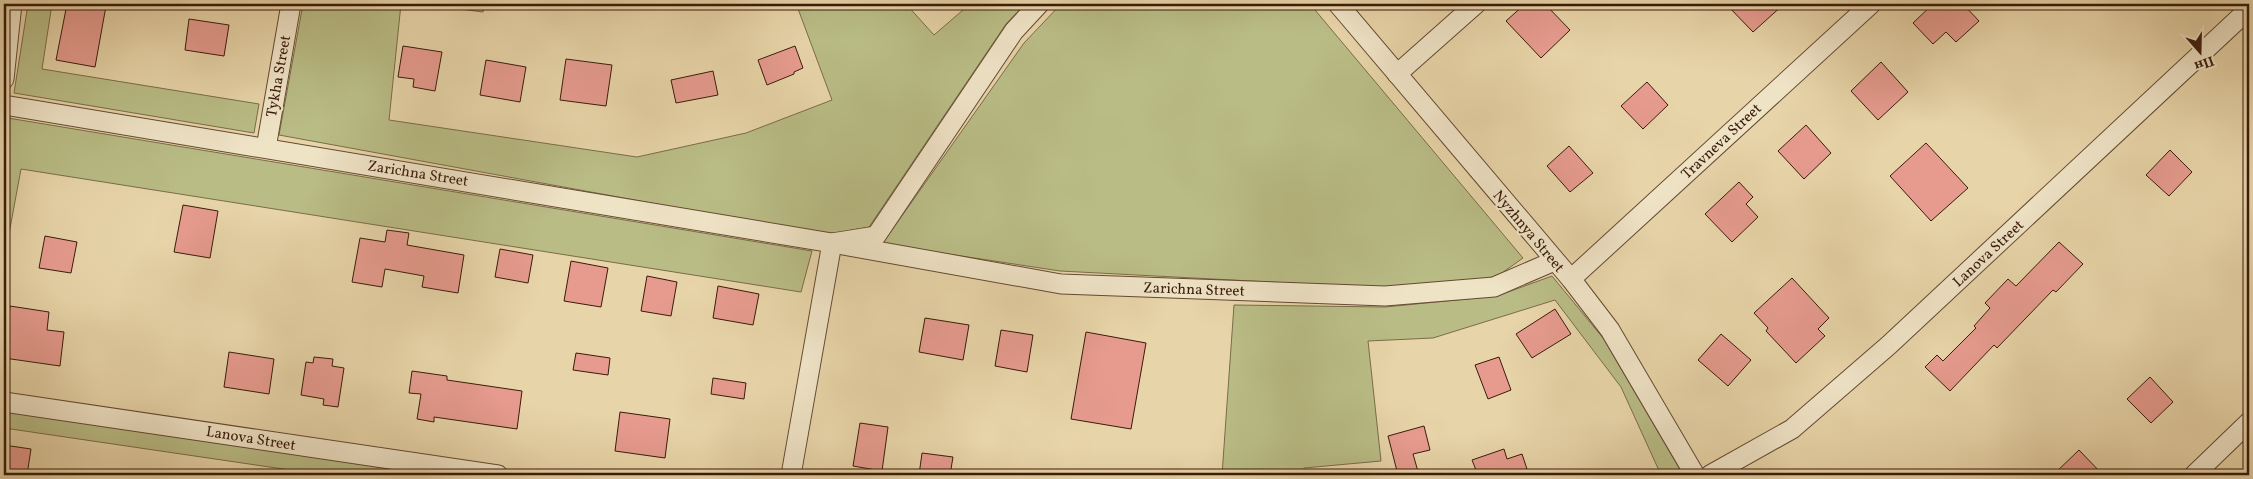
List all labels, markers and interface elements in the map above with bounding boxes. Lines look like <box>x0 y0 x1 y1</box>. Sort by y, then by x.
north arrow <box>2176 28 2226 78</box>
street label: Tykha Street <box>262 34 297 119</box>
text: Пн <box>2191 50 2217 75</box>
street label: Travneva Street <box>1677 99 1767 185</box>
street label: Zarichna Street <box>366 156 470 193</box>
street label: Nyzhnya Street <box>1487 186 1569 278</box>
street label: Lanova Street <box>1949 216 2029 293</box>
street label: Zarichna Street <box>1143 278 1245 303</box>
street label: Lanova Street <box>204 422 297 457</box>

